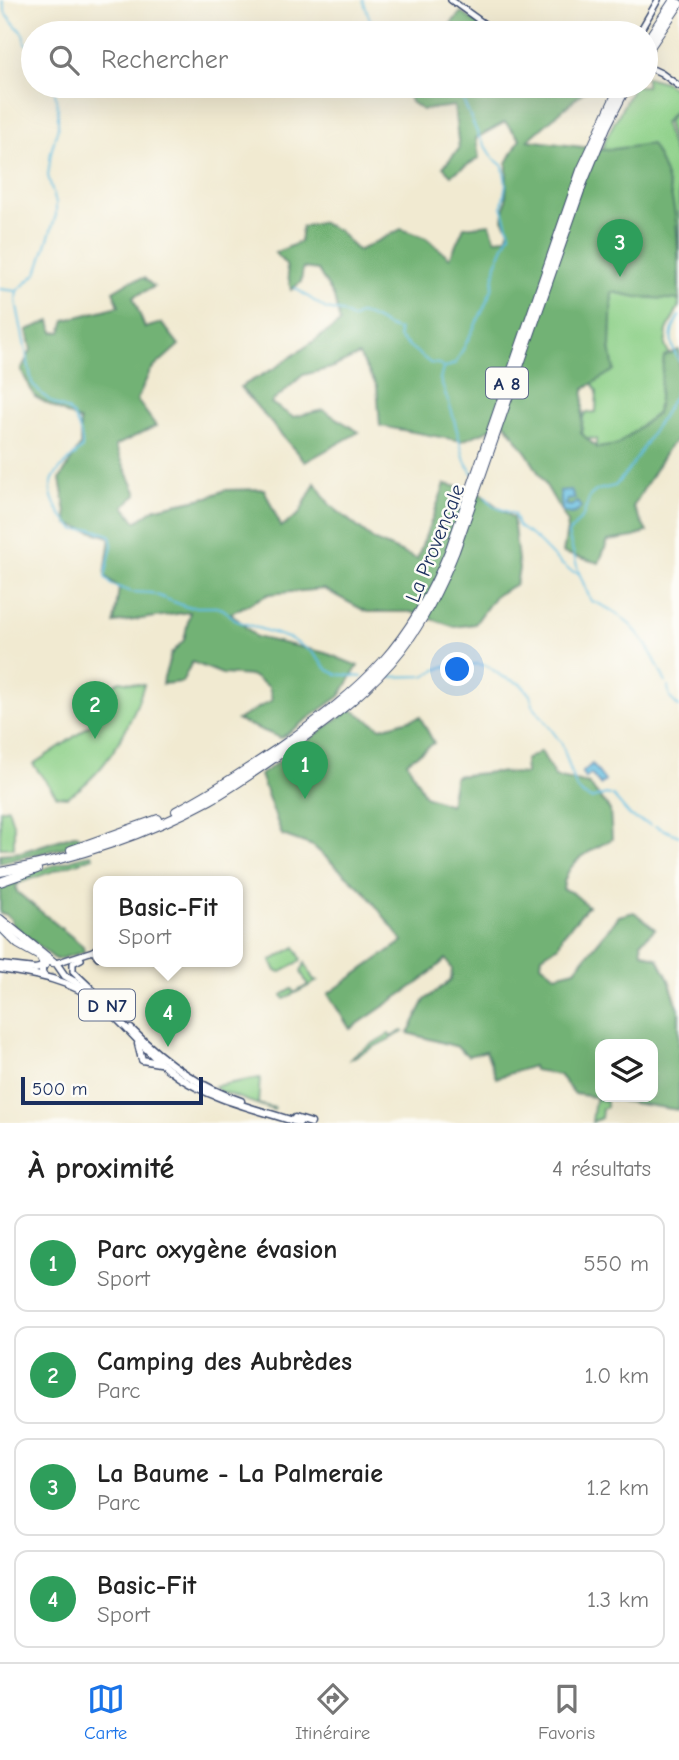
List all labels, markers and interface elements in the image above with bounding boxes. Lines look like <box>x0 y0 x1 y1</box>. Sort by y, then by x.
search box <box>21 21 658 98</box>
icon: search <box>45 41 83 79</box>
text: Rechercher <box>101 45 228 75</box>
pin: 3 <box>597 219 643 277</box>
road number: A 8 <box>486 368 528 398</box>
street label: La Provençale <box>400 480 470 606</box>
your location <box>440 652 474 686</box>
pin: 2 <box>72 681 118 739</box>
pin: 1 <box>282 741 328 799</box>
popup <box>93 876 243 967</box>
text: Basic-Fit <box>118 893 218 923</box>
text: Sport <box>118 923 171 950</box>
pin: 4 <box>145 989 191 1047</box>
road number: D N7 <box>79 990 135 1021</box>
map controls <box>595 1039 658 1102</box>
button: layers <box>595 1039 658 1102</box>
scale bar <box>21 1074 203 1106</box>
text: 500 m <box>32 1078 88 1100</box>
text: À proximité <box>28 1151 174 1186</box>
text: 4 résultats <box>552 1155 651 1182</box>
text: Parc oxygène évasion <box>97 1235 337 1265</box>
text: 1 <box>48 1250 58 1277</box>
text: 550 m <box>583 1250 649 1277</box>
text: Sport <box>97 1265 150 1292</box>
text: Camping des Aubrèdes <box>97 1347 352 1377</box>
text: 2 <box>47 1362 59 1389</box>
text: 1.0 km <box>585 1362 649 1389</box>
text: Parc <box>97 1377 140 1404</box>
text: La Baume - La Palmeraie <box>97 1459 383 1489</box>
text: 3 <box>47 1474 59 1501</box>
text: 1.2 km <box>587 1474 649 1501</box>
text: Parc <box>97 1489 140 1516</box>
text: Basic-Fit <box>97 1571 196 1601</box>
text: 4 <box>48 1586 58 1613</box>
text: 1.3 km <box>587 1586 649 1613</box>
text: Sport <box>97 1601 150 1628</box>
tab: Carte <box>84 1680 127 1744</box>
tab: Itinéraire <box>295 1680 370 1744</box>
tab: Favoris <box>538 1680 595 1744</box>

